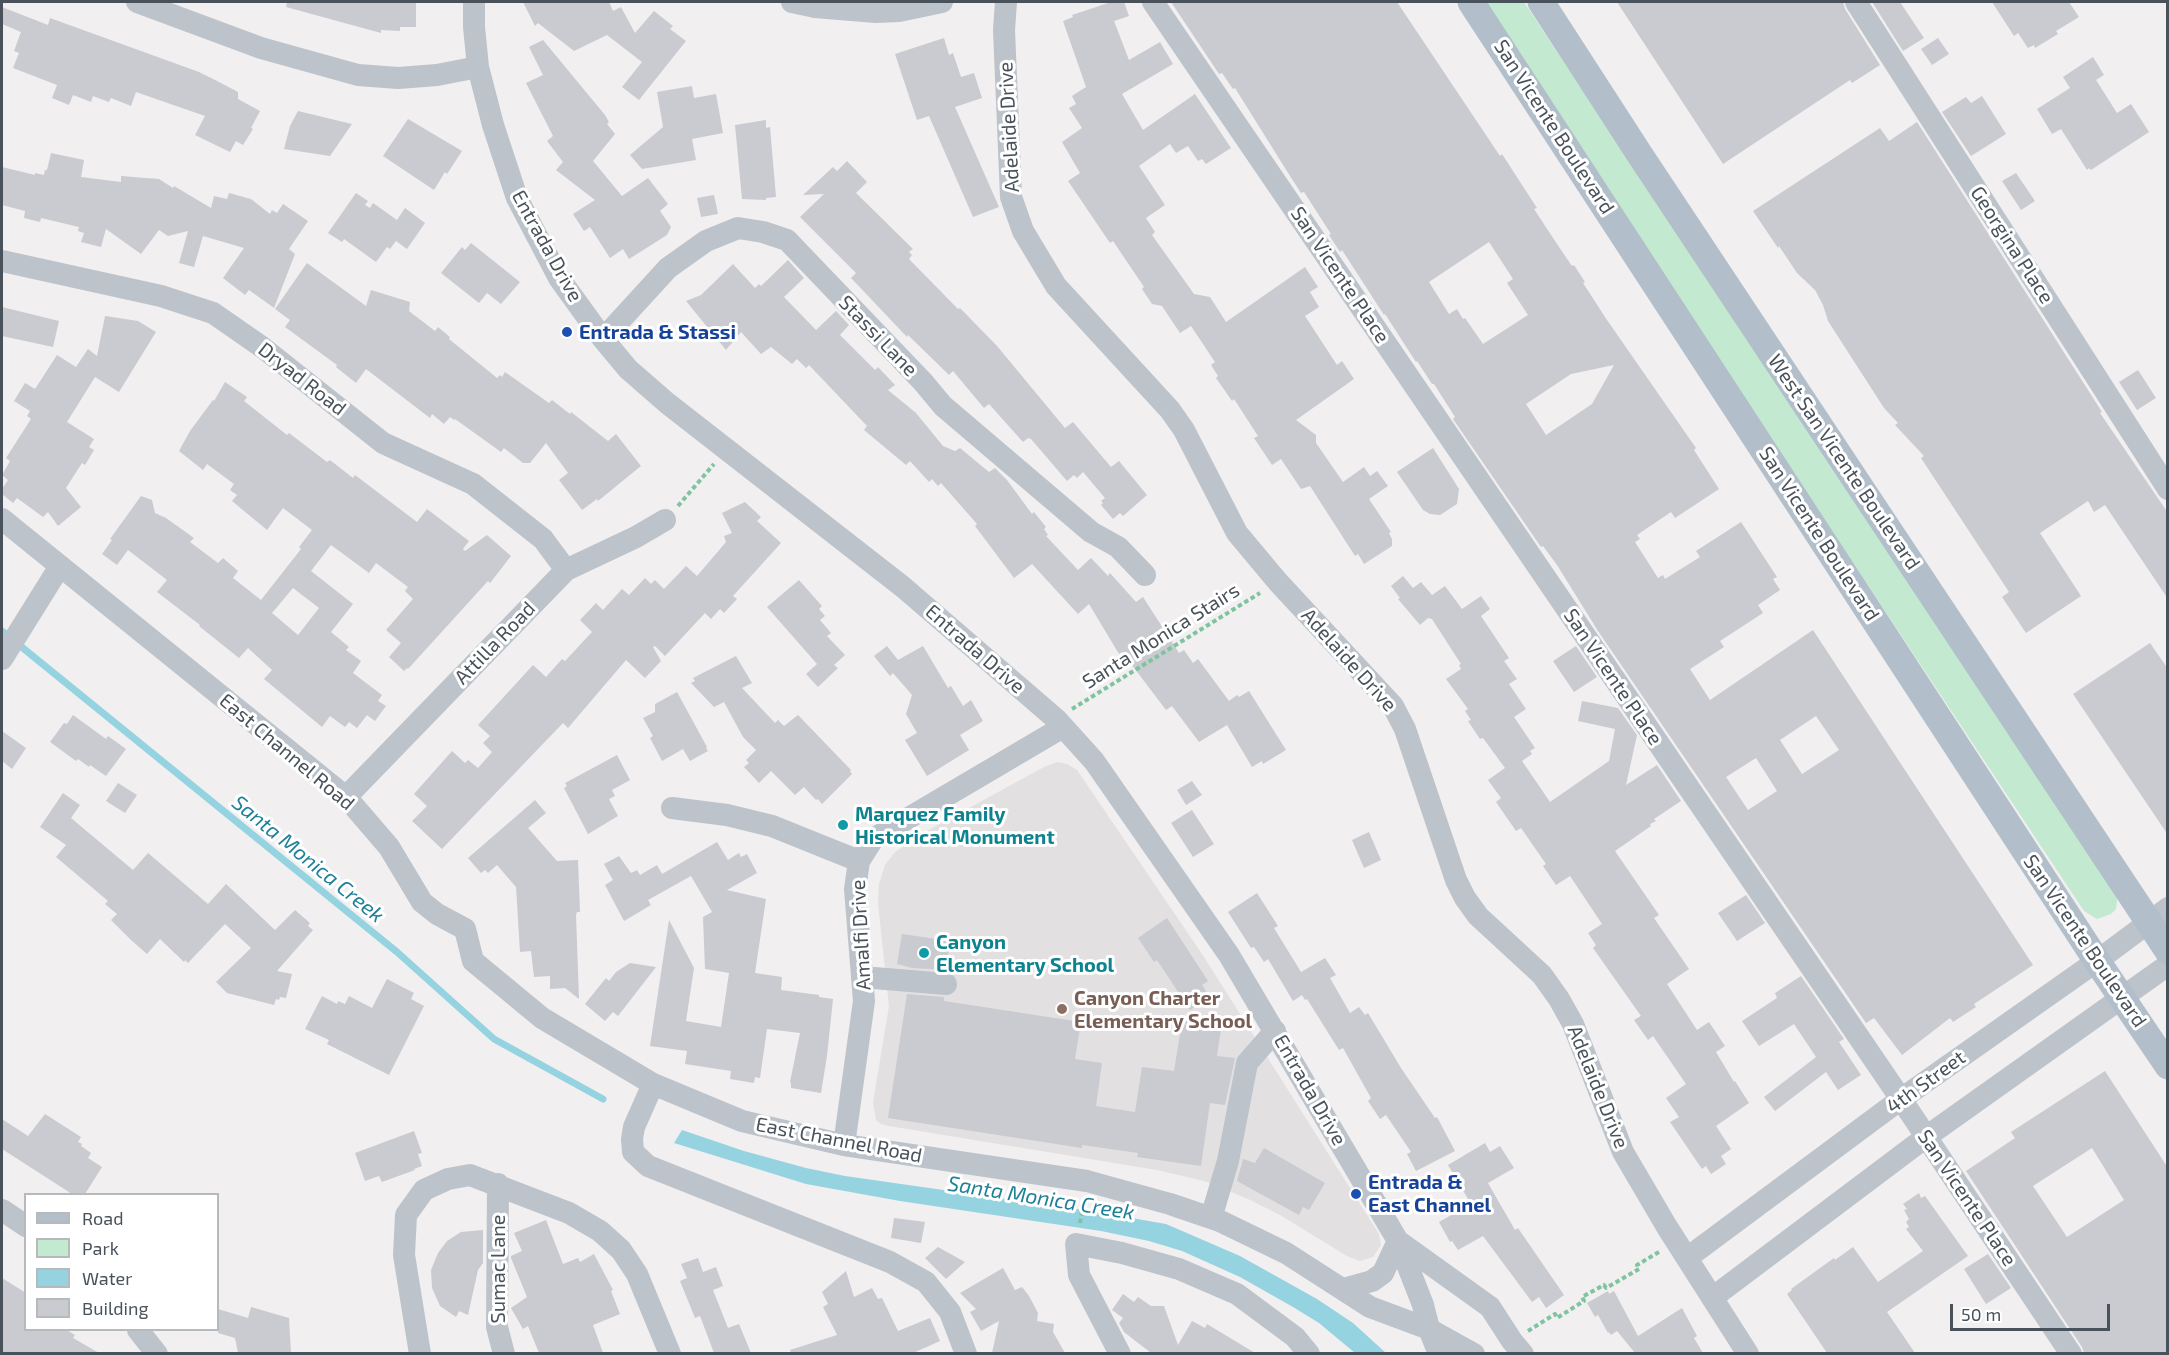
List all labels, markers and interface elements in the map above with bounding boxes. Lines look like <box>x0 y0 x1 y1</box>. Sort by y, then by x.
street label: San Vicente Boulevard <box>1489 35 1619 219</box>
street label: Adelaide Drive <box>994 61 1024 193</box>
street label: Georgina Place <box>1965 182 2059 308</box>
street label: Entrada Drive <box>506 186 588 306</box>
street label: San Vicente Place <box>1286 202 1394 348</box>
street label: Stassi Lane <box>834 291 922 381</box>
place label: Entrada & Stassi <box>579 320 736 344</box>
marker: Entrada & Stassi <box>560 325 574 339</box>
street label: Dryad Road <box>253 337 351 421</box>
street label: West San Vicente Boulevard <box>1763 350 1925 574</box>
street label: San Vicente Boulevard <box>1754 442 1884 626</box>
street label: Santa Monica Stairs <box>1078 578 1244 694</box>
street label: Attilla Road <box>450 597 540 689</box>
street label: Entrada Drive <box>920 599 1030 699</box>
street label: Adelaide Drive <box>1296 603 1402 717</box>
street label: San Vicente Place <box>1559 604 1667 750</box>
street label: East Channel Road <box>215 689 359 815</box>
water label: Santa Monica Creek <box>227 790 389 928</box>
place label: Marquez Family Historical Monument <box>855 802 1055 849</box>
marker: Marquez Family Historical Monument <box>836 818 850 832</box>
street label: San Vicente Boulevard <box>2018 850 2152 1032</box>
street label: Amalfi Drive <box>846 879 876 991</box>
place label: Canyon Elementary School <box>936 930 1114 977</box>
marker: Canyon Elementary School <box>917 946 931 960</box>
place label: Canyon Charter Elementary School <box>1074 986 1252 1033</box>
marker: Canyon Charter Elementary School <box>1055 1002 1069 1016</box>
street label: Adelaide Drive <box>1562 1022 1634 1152</box>
street label: Entrada Drive <box>1269 1030 1351 1150</box>
street label: 4th Street <box>1882 1045 1970 1119</box>
street label: East Channel Road <box>754 1112 924 1168</box>
street label: San Vicente Place <box>1913 1125 2021 1271</box>
place label: Entrada & East Channel <box>1368 1170 1491 1217</box>
water label: Santa Monica Creek <box>946 1171 1136 1225</box>
marker: Entrada & East Channel <box>1349 1187 1363 1201</box>
legend <box>24 1193 219 1331</box>
text: Road <box>82 1207 123 1229</box>
street label: Sumac Lane <box>486 1215 510 1323</box>
text: Park <box>82 1237 119 1259</box>
text: Water <box>82 1267 132 1289</box>
scale bar <box>1953 1292 2114 1330</box>
text: Building <box>82 1297 149 1319</box>
text: 50 m <box>1961 1303 2001 1325</box>

